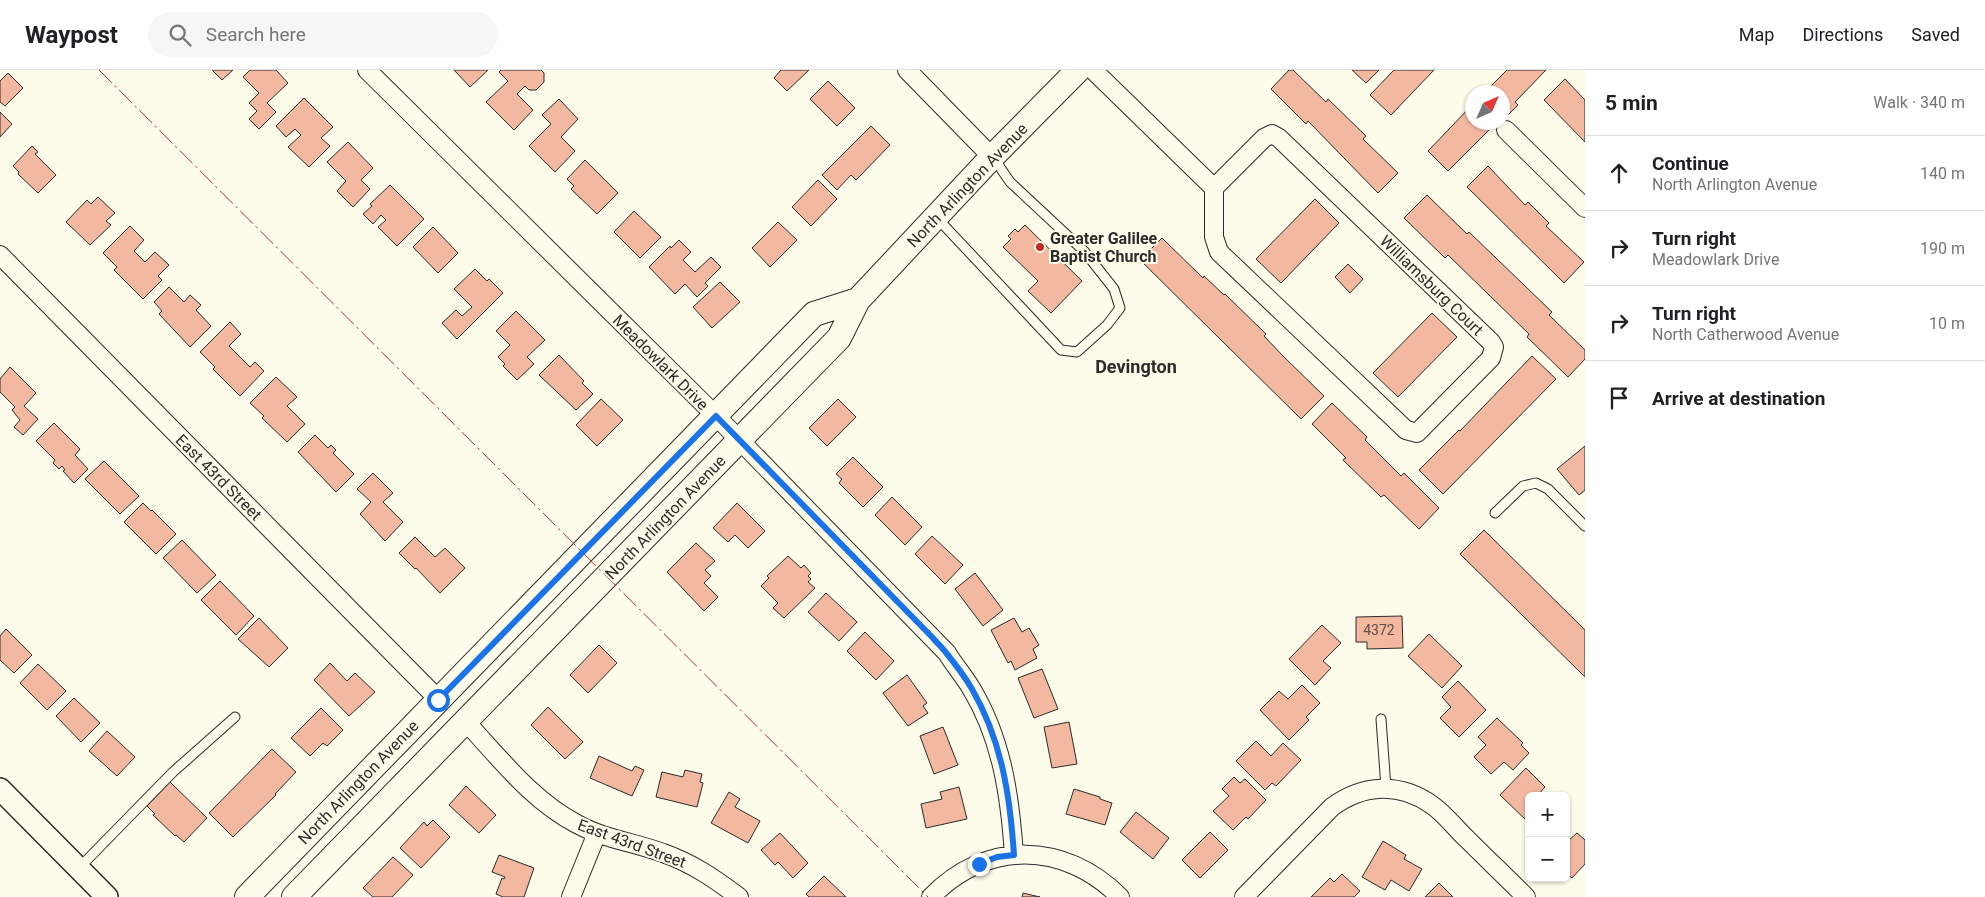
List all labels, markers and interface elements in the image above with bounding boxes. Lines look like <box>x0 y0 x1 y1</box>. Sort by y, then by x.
search box <box>148 12 498 57</box>
text: Waypost <box>25 21 118 49</box>
icon: search <box>166 21 194 49</box>
text: Search here <box>206 23 306 46</box>
text: Map <box>1739 24 1774 45</box>
text: Directions <box>1802 24 1883 45</box>
text: Saved <box>1911 24 1960 45</box>
north arrow <box>1465 85 1510 130</box>
text: 5 min <box>1605 91 1658 115</box>
text: Walk · 340 m <box>1873 93 1965 112</box>
street label: North Arlington Avenue <box>903 119 1032 251</box>
text: Continue <box>1652 152 1729 175</box>
icon: ahead <box>1605 159 1633 187</box>
text: 140 m <box>1920 164 1965 183</box>
text: North Arlington Avenue <box>1652 175 1817 194</box>
text: Turn right <box>1652 227 1736 250</box>
place label: Greater Galilee Baptist Church <box>1050 229 1158 266</box>
street label: Williamsburg Court <box>1376 231 1487 339</box>
icon: right <box>1605 234 1633 262</box>
text: 190 m <box>1920 239 1965 258</box>
marker: Greater Galilee Baptist Church <box>1034 241 1046 253</box>
text: Meadowlark Drive <box>1652 250 1779 269</box>
text: Turn right <box>1652 302 1736 325</box>
icon: right <box>1605 309 1633 337</box>
street label: Meadowlark Drive <box>609 311 712 414</box>
text: 10 m <box>1929 314 1965 333</box>
text: North Catherwood Avenue <box>1652 325 1839 344</box>
district label: Devington <box>1095 356 1177 377</box>
icon: arrive <box>1605 384 1633 412</box>
text: Arrive at destination <box>1652 387 1825 410</box>
street label: East 43rd Street <box>172 430 266 524</box>
street label: North Arlington Avenue <box>601 451 730 583</box>
house number: 4372 <box>1363 622 1395 638</box>
route start <box>427 689 450 712</box>
street label: North Arlington Avenue <box>294 716 423 848</box>
map controls <box>1525 792 1570 882</box>
button: + <box>1525 792 1570 837</box>
street label: East 43rd Street <box>575 815 689 872</box>
button: − <box>1525 837 1570 882</box>
route end <box>968 853 991 876</box>

